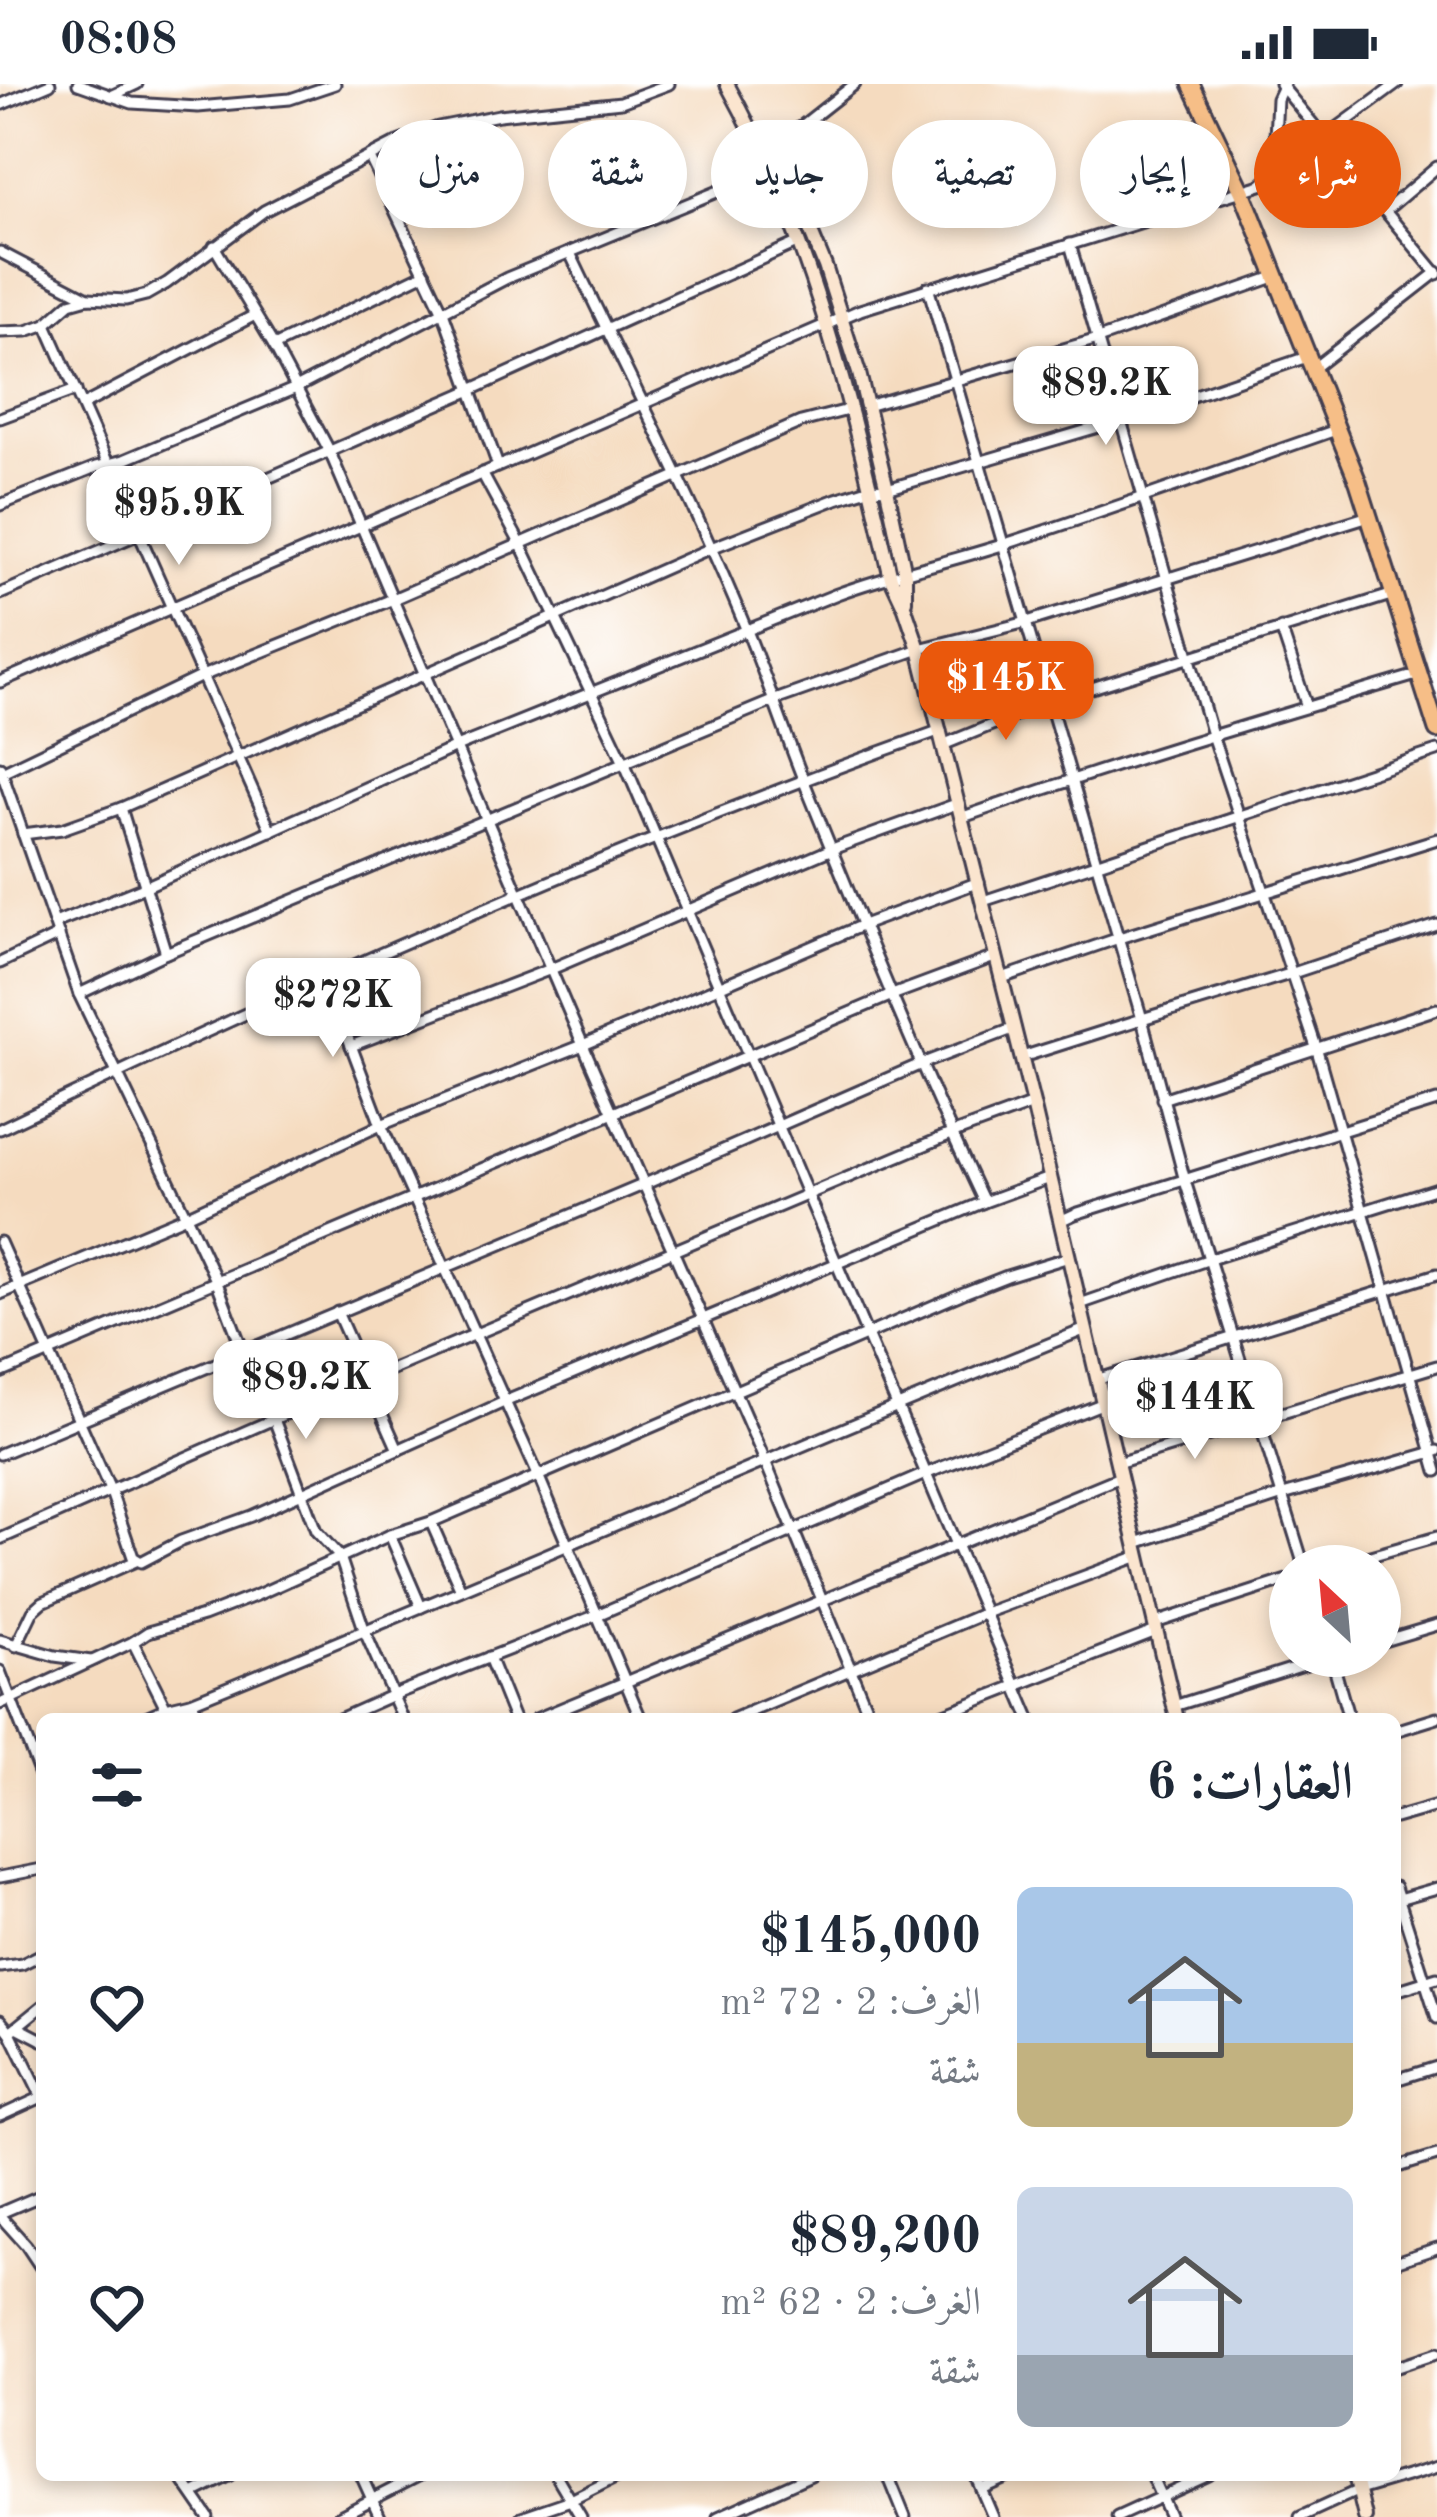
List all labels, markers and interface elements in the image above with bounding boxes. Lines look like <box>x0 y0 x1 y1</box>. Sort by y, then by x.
text: 08:08 <box>60 19 177 64</box>
chip: منزل <box>375 120 524 228</box>
chip: شقة <box>548 120 687 228</box>
chip: جديد <box>711 120 868 228</box>
chip: تصفية <box>892 120 1056 228</box>
chip: إيجار <box>1080 120 1230 228</box>
chip: شراء <box>1254 120 1401 228</box>
pin: $89.2K <box>1008 346 1204 448</box>
text: $89.2K <box>1040 365 1172 404</box>
pin: $95.9K <box>81 466 277 568</box>
text: $95.9K <box>113 485 245 524</box>
pin: $145K <box>922 641 1090 743</box>
text: $145K <box>946 660 1066 699</box>
pin: $272K <box>249 958 417 1060</box>
text: $272K <box>273 977 393 1016</box>
pin: $89.2K <box>208 1340 404 1442</box>
text: $89.2K <box>240 1359 372 1398</box>
pin: $144K <box>1111 1360 1279 1462</box>
text: $144K <box>1135 1379 1255 1418</box>
north arrow <box>1269 1545 1401 1677</box>
map controls <box>1269 1545 1401 1677</box>
icon: filters <box>84 1752 150 1818</box>
text: العقارات: 6 <box>1147 1759 1353 1810</box>
text: $145,000 <box>760 1913 981 1964</box>
icon: home <box>1113 1935 1257 2079</box>
icon: heart <box>84 1974 150 2040</box>
text: الغرف: 2 · 72 m² <box>721 1984 981 2023</box>
text: شقة <box>929 2053 981 2092</box>
text: $89,200 <box>789 2213 981 2264</box>
icon: home <box>1113 2235 1257 2379</box>
icon: heart <box>84 2274 150 2340</box>
text: الغرف: 2 · 62 m² <box>721 2284 981 2323</box>
text: شقة <box>929 2353 981 2392</box>

